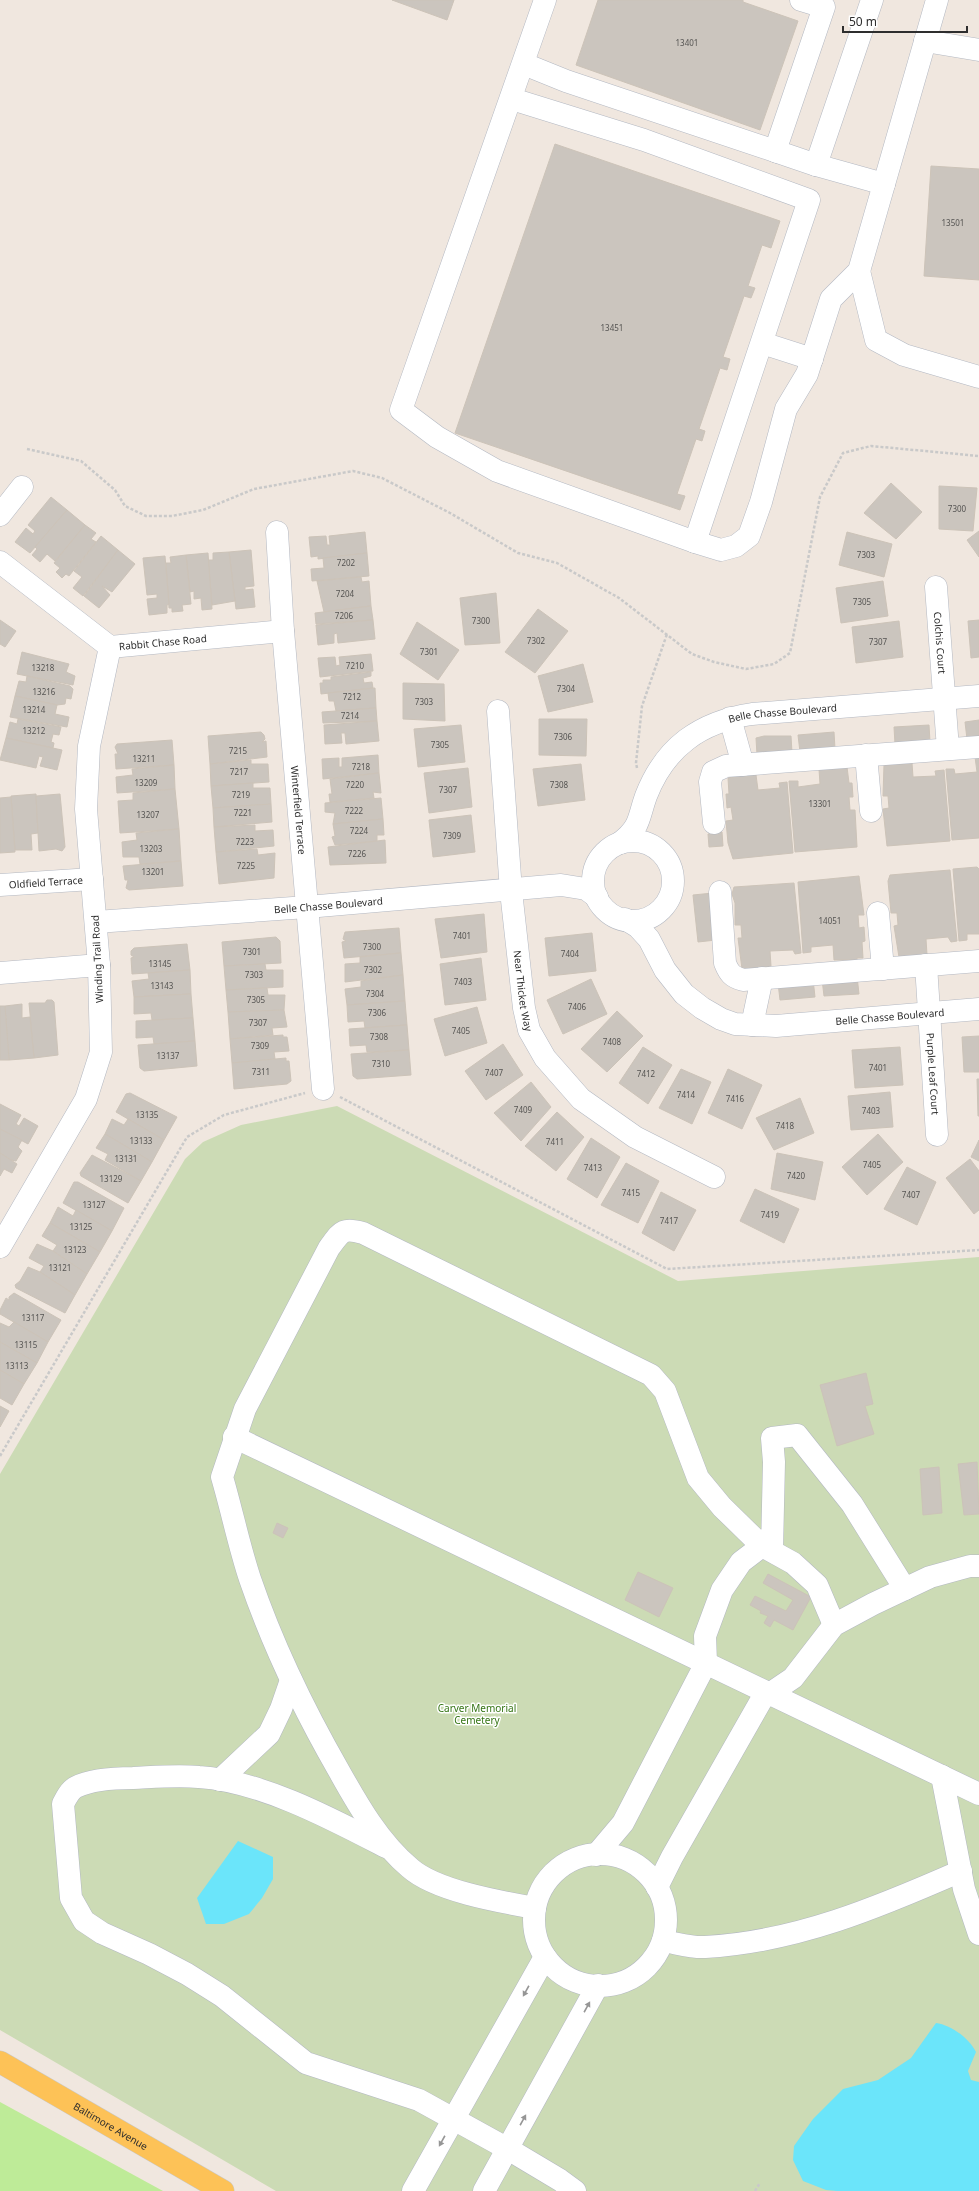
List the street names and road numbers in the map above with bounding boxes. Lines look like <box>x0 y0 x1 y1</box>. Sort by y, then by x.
street label: Colchis Court <box>931 611 949 675</box>
street label: Rabbit Chase Road <box>118 631 207 653</box>
street label: Belle Chasse Boulevard <box>727 700 838 726</box>
street label: Winterfield Terrace <box>288 765 310 856</box>
street label: Oldfield Terrace <box>8 873 84 891</box>
street label: Belle Chasse Boulevard <box>273 893 383 916</box>
street label: Winding Trail Road <box>88 915 106 1003</box>
street label: Near Thicket Way <box>511 949 536 1034</box>
street label: Belle Chasse Boulevard <box>835 1005 945 1028</box>
street label: Purple Leaf Court <box>923 1032 943 1116</box>
street label: Baltimore Avenue <box>71 2099 151 2153</box>

